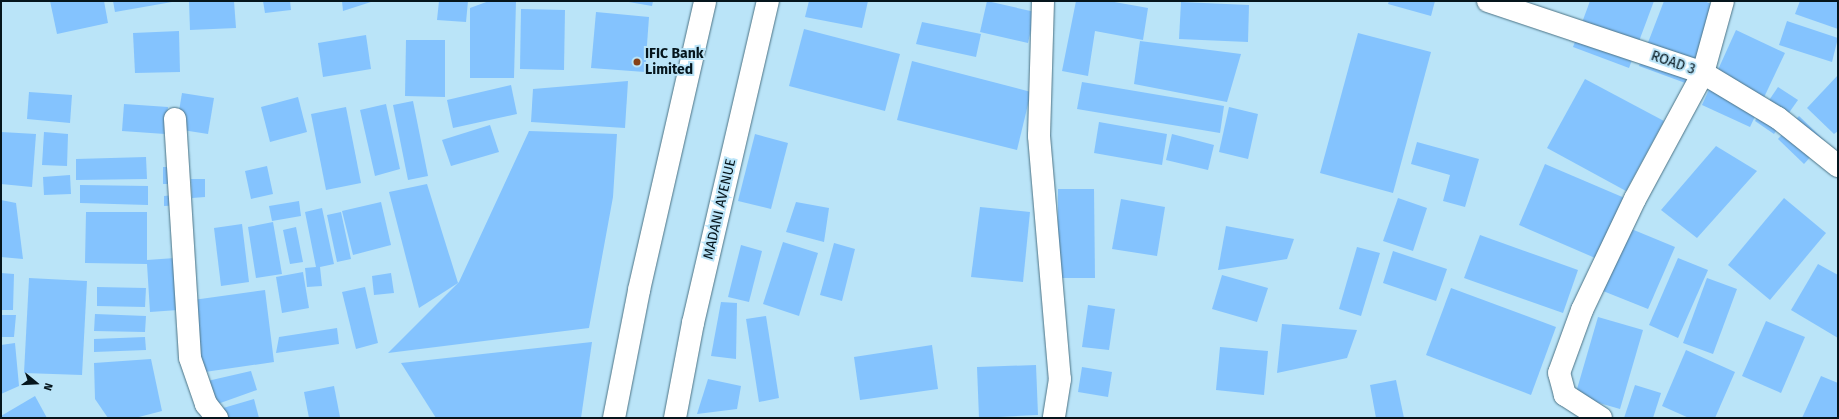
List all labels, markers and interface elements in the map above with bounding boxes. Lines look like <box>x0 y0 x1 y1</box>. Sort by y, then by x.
place label: IFIC Bank Limited <box>645 46 704 78</box>
street label: ROAD 3 <box>1649 48 1697 78</box>
marker: IFIC Bank Limited <box>632 57 642 67</box>
street label: MADANI AVENUE <box>700 157 740 261</box>
north arrow <box>16 363 56 403</box>
text: N <box>41 381 55 392</box>

